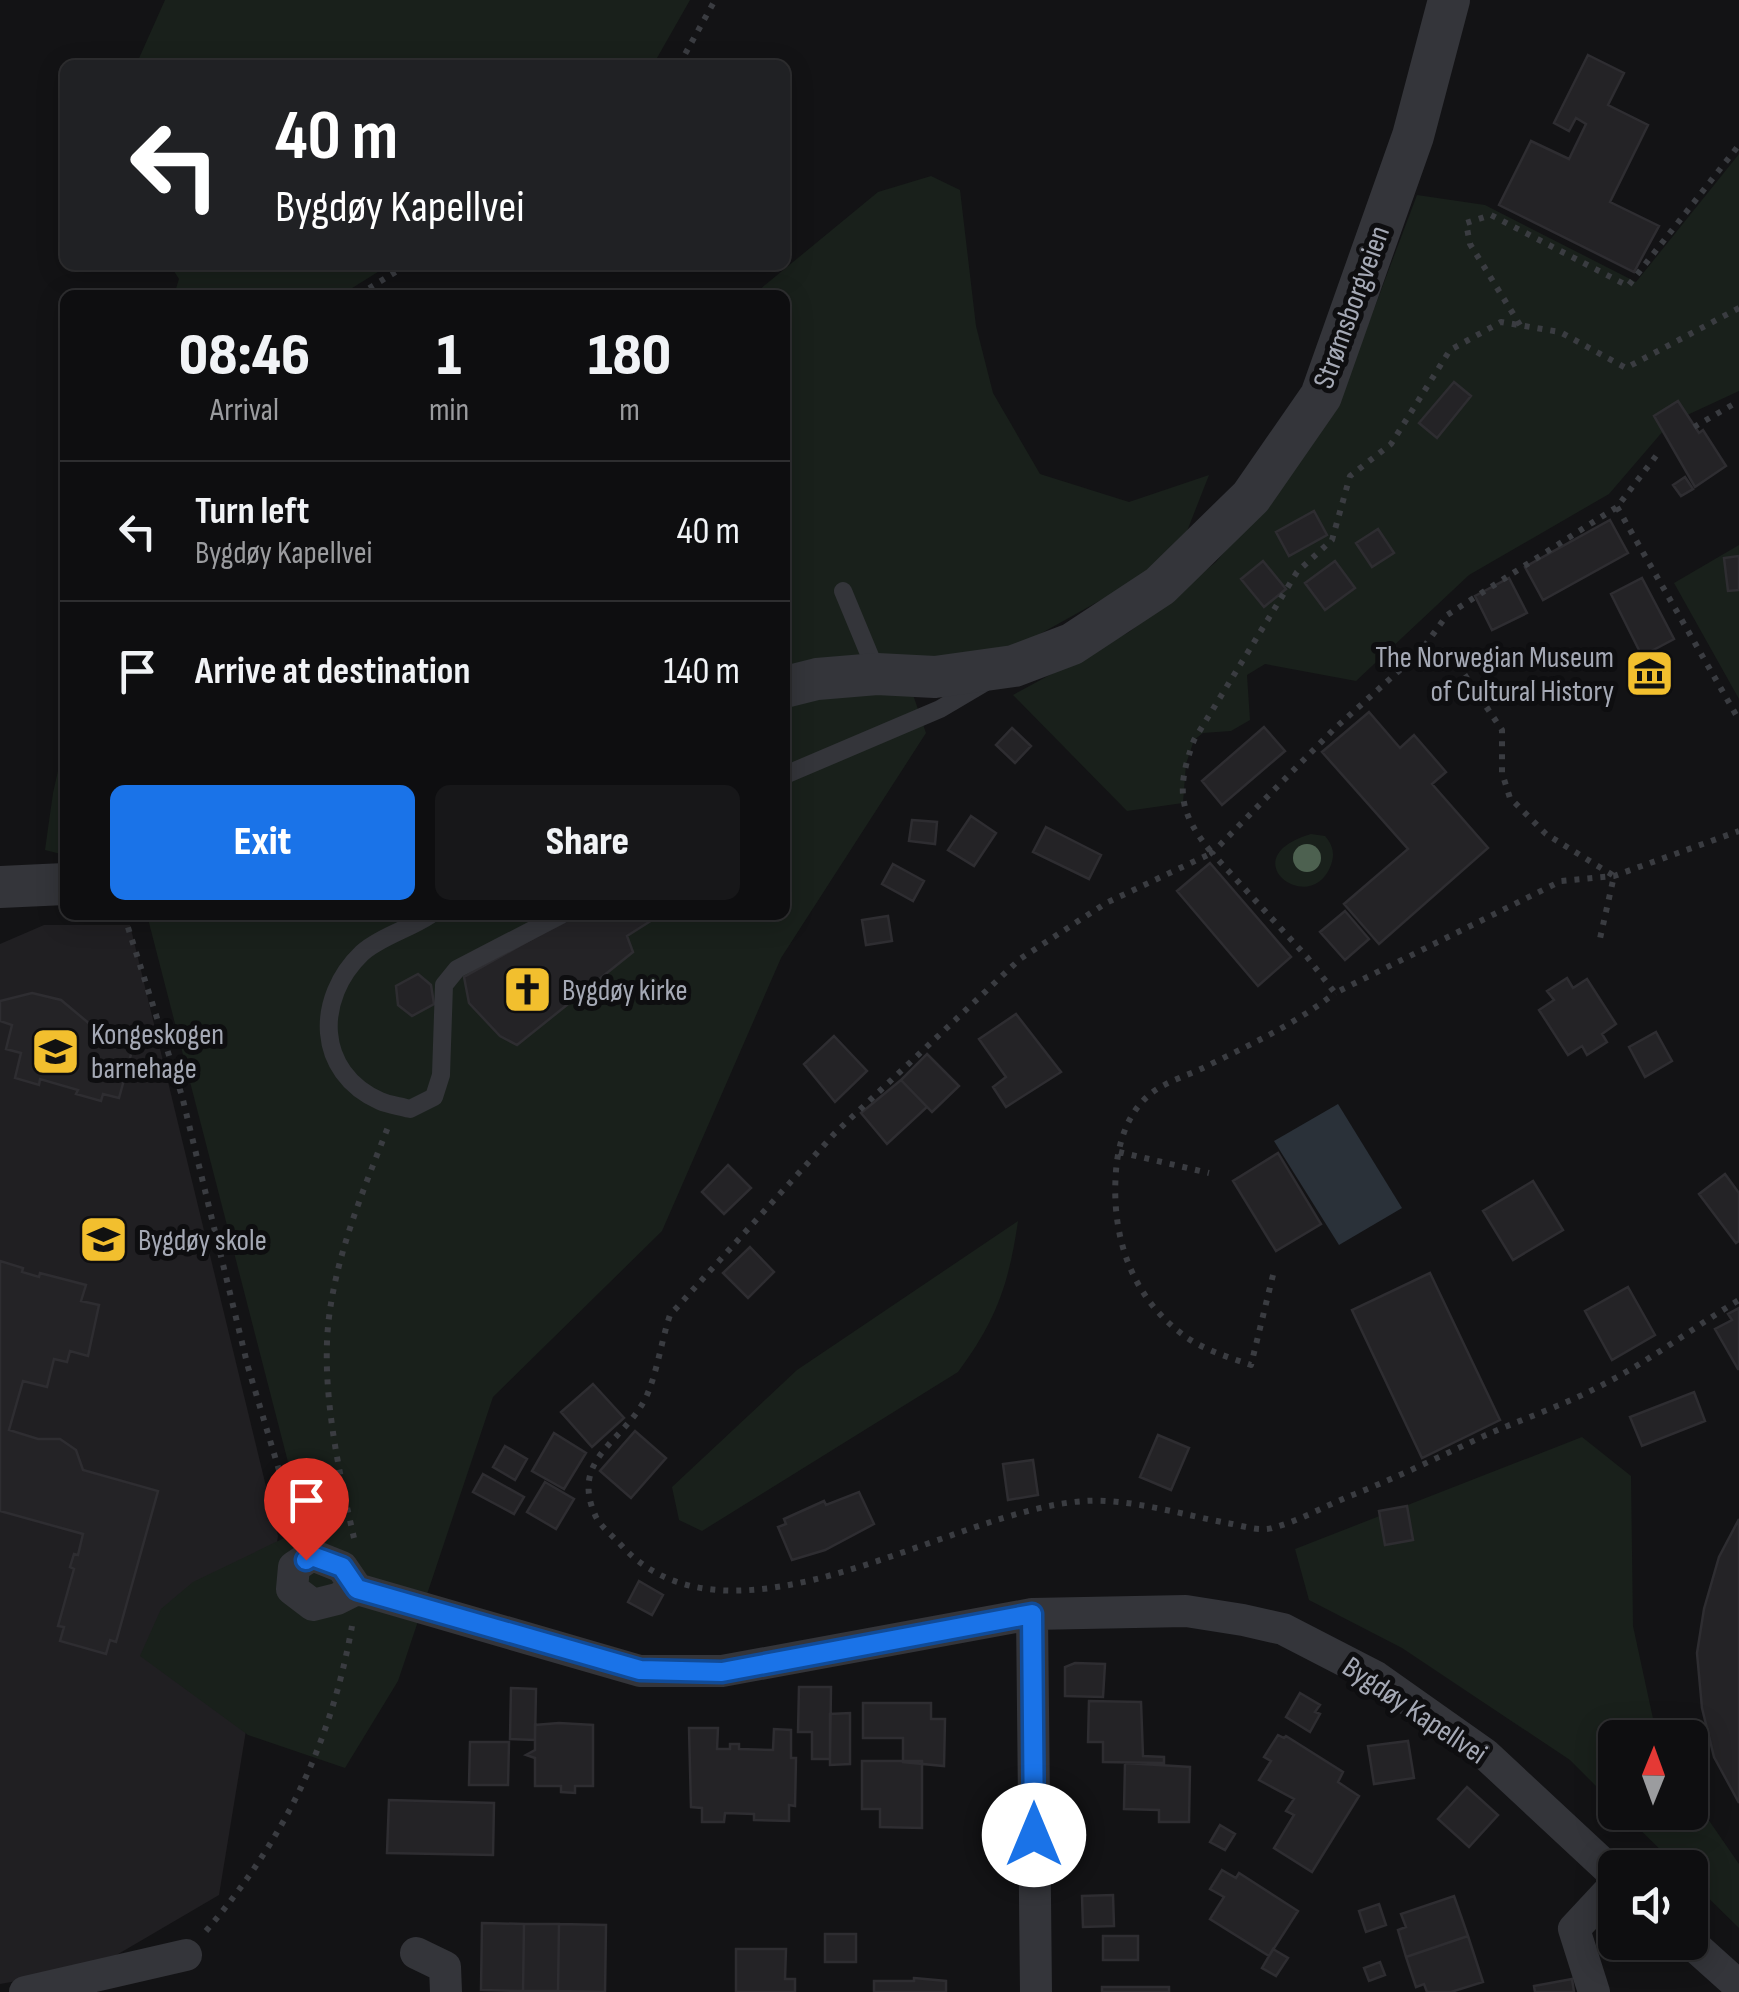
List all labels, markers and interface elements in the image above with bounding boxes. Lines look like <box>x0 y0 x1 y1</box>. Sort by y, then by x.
text: 40 m <box>275 95 398 179</box>
icon: left <box>110 100 240 230</box>
text: Bygdøy Kapellvei <box>275 180 525 235</box>
street label: Strømsborgveien <box>1306 221 1398 394</box>
text: 08:46 <box>179 320 310 392</box>
text: 1 <box>437 320 461 392</box>
text: 180 <box>588 320 671 392</box>
text: Arrival <box>210 391 279 430</box>
text: min <box>429 391 469 430</box>
text: m <box>619 391 640 430</box>
text: Turn left <box>195 489 309 534</box>
icon: left <box>110 504 165 559</box>
text: 40 m <box>677 509 740 554</box>
text: Bygdøy Kapellvei <box>195 534 373 573</box>
place label: The Norwegian Museum of Cultural History <box>1375 640 1614 710</box>
icon: arrive <box>110 644 165 699</box>
museum icon: The Norwegian Museum of Cultural History <box>1623 648 1675 700</box>
text: Arrive at destination <box>195 649 470 694</box>
text: 140 m <box>663 649 740 694</box>
button: Exit <box>110 785 415 900</box>
button: Share <box>435 785 740 900</box>
church icon: Bygdøy kirke <box>501 964 553 1016</box>
place label: Bygdøy kirke <box>562 973 688 1009</box>
place label: Kongeskogen barnehage <box>91 1017 224 1087</box>
school or university icon: Kongeskogen barnehage <box>30 1025 82 1077</box>
school or university icon: Bygdøy skole <box>77 1214 129 1266</box>
place label: Bygdøy skole <box>138 1223 267 1259</box>
pin <box>264 1458 349 1561</box>
icon: arrive <box>279 1473 334 1528</box>
street label: Bygdøy Kapellvei <box>1335 1649 1494 1772</box>
north arrow <box>1598 1720 1708 1830</box>
map controls <box>1598 1720 1708 1960</box>
position arrow <box>982 1783 1086 1887</box>
button: sound <box>1598 1850 1708 1960</box>

